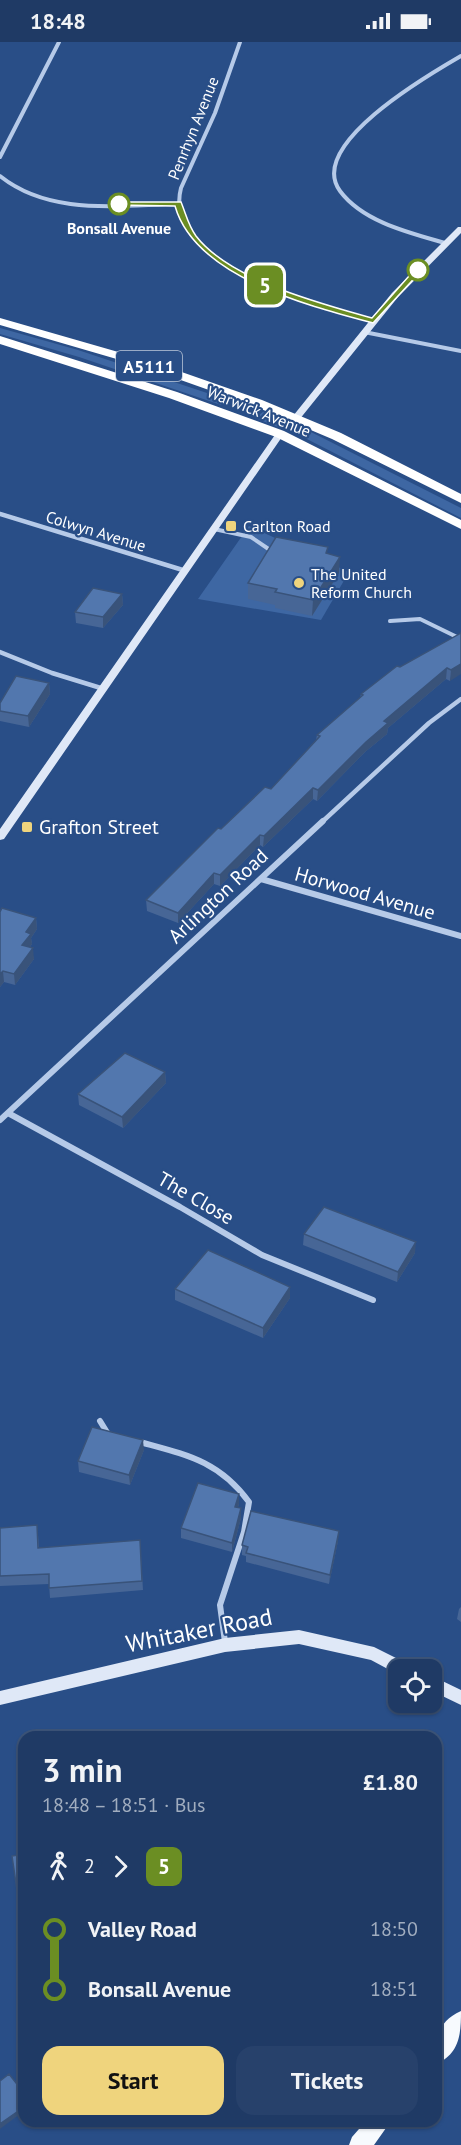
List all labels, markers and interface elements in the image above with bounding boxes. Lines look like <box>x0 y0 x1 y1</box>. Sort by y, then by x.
text: 18:48 <box>30 7 86 35</box>
street label: Penrhyn Avenue <box>163 74 223 182</box>
marker: Bonsall Avenue <box>108 193 130 215</box>
place label: Bonsall Avenue <box>67 218 171 238</box>
unlabelled marker <box>407 259 429 281</box>
line badge: 5 <box>246 266 284 304</box>
text: 5 <box>259 272 271 299</box>
road number: A5111 <box>116 351 182 381</box>
street label: Warwick Avenue <box>204 381 314 441</box>
street label: Colwyn Avenue <box>44 506 148 556</box>
place label: Carlton Road <box>243 516 331 536</box>
marker: Carlton Road <box>224 519 238 533</box>
place label: The United Reform Church <box>311 564 412 602</box>
marker: The United Reform Church <box>292 576 306 590</box>
place label: Grafton Street <box>39 814 159 840</box>
marker: Grafton Street <box>20 820 34 834</box>
street label: Arlington Road <box>163 843 273 949</box>
street label: Horwood Avenue <box>292 861 438 925</box>
street label: The Close <box>153 1166 239 1230</box>
street label: Whitaker Road <box>123 1601 275 1659</box>
map controls <box>388 1659 442 1713</box>
button: locate <box>388 1659 442 1713</box>
text: 3 min <box>42 1748 123 1791</box>
text: £1.80 <box>363 1768 418 1796</box>
text: 18:48 – 18:51 · Bus <box>42 1792 206 1818</box>
icon: walk <box>42 1850 75 1883</box>
icon: forward <box>104 1850 137 1883</box>
text: 2 <box>84 1853 95 1879</box>
text: 5 <box>158 1853 170 1880</box>
text: Valley Road <box>88 1915 197 1943</box>
text: 18:50 <box>370 1916 418 1942</box>
text: Bonsall Avenue <box>88 1975 231 2003</box>
text: 18:51 <box>370 1976 418 2002</box>
button: Start <box>42 2046 224 2115</box>
button: Tickets <box>236 2046 418 2115</box>

